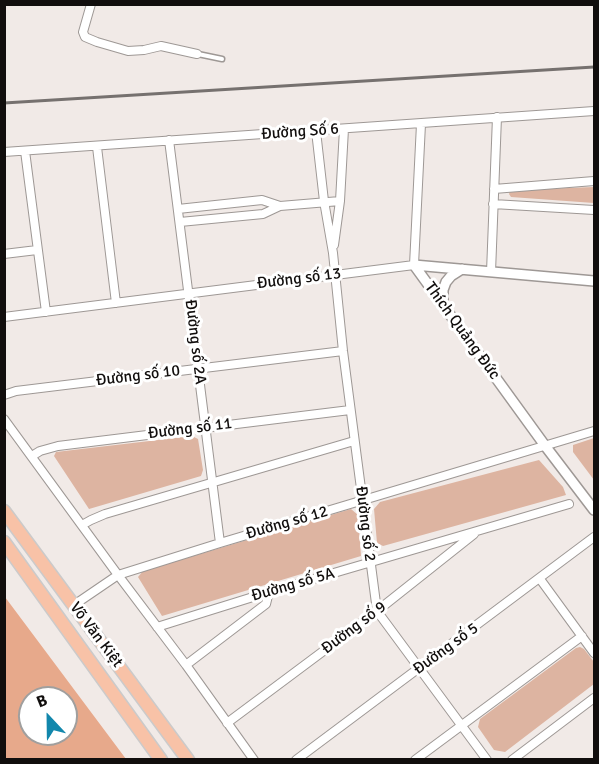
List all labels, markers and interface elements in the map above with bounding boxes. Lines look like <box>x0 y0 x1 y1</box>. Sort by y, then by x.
street label: Đường Số 6 <box>261 120 339 144</box>
street label: Đường số 13 <box>256 264 342 294</box>
street label: Thích Quảng Đức <box>420 279 504 383</box>
street label: Đường số 2A <box>180 298 210 386</box>
street label: Đường số 10 <box>95 361 181 391</box>
street label: Đường số 11 <box>147 414 233 444</box>
street label: Đường số 2 <box>351 485 379 563</box>
street label: Đường số 12 <box>244 502 330 544</box>
street label: Đường số 5A <box>249 564 337 606</box>
street label: Đường số 9 <box>318 597 390 659</box>
street label: Võ Văn Kiệt <box>65 599 127 671</box>
street label: Đường số 5 <box>410 619 482 679</box>
north arrow <box>18 686 78 746</box>
text: B <box>34 690 50 712</box>

